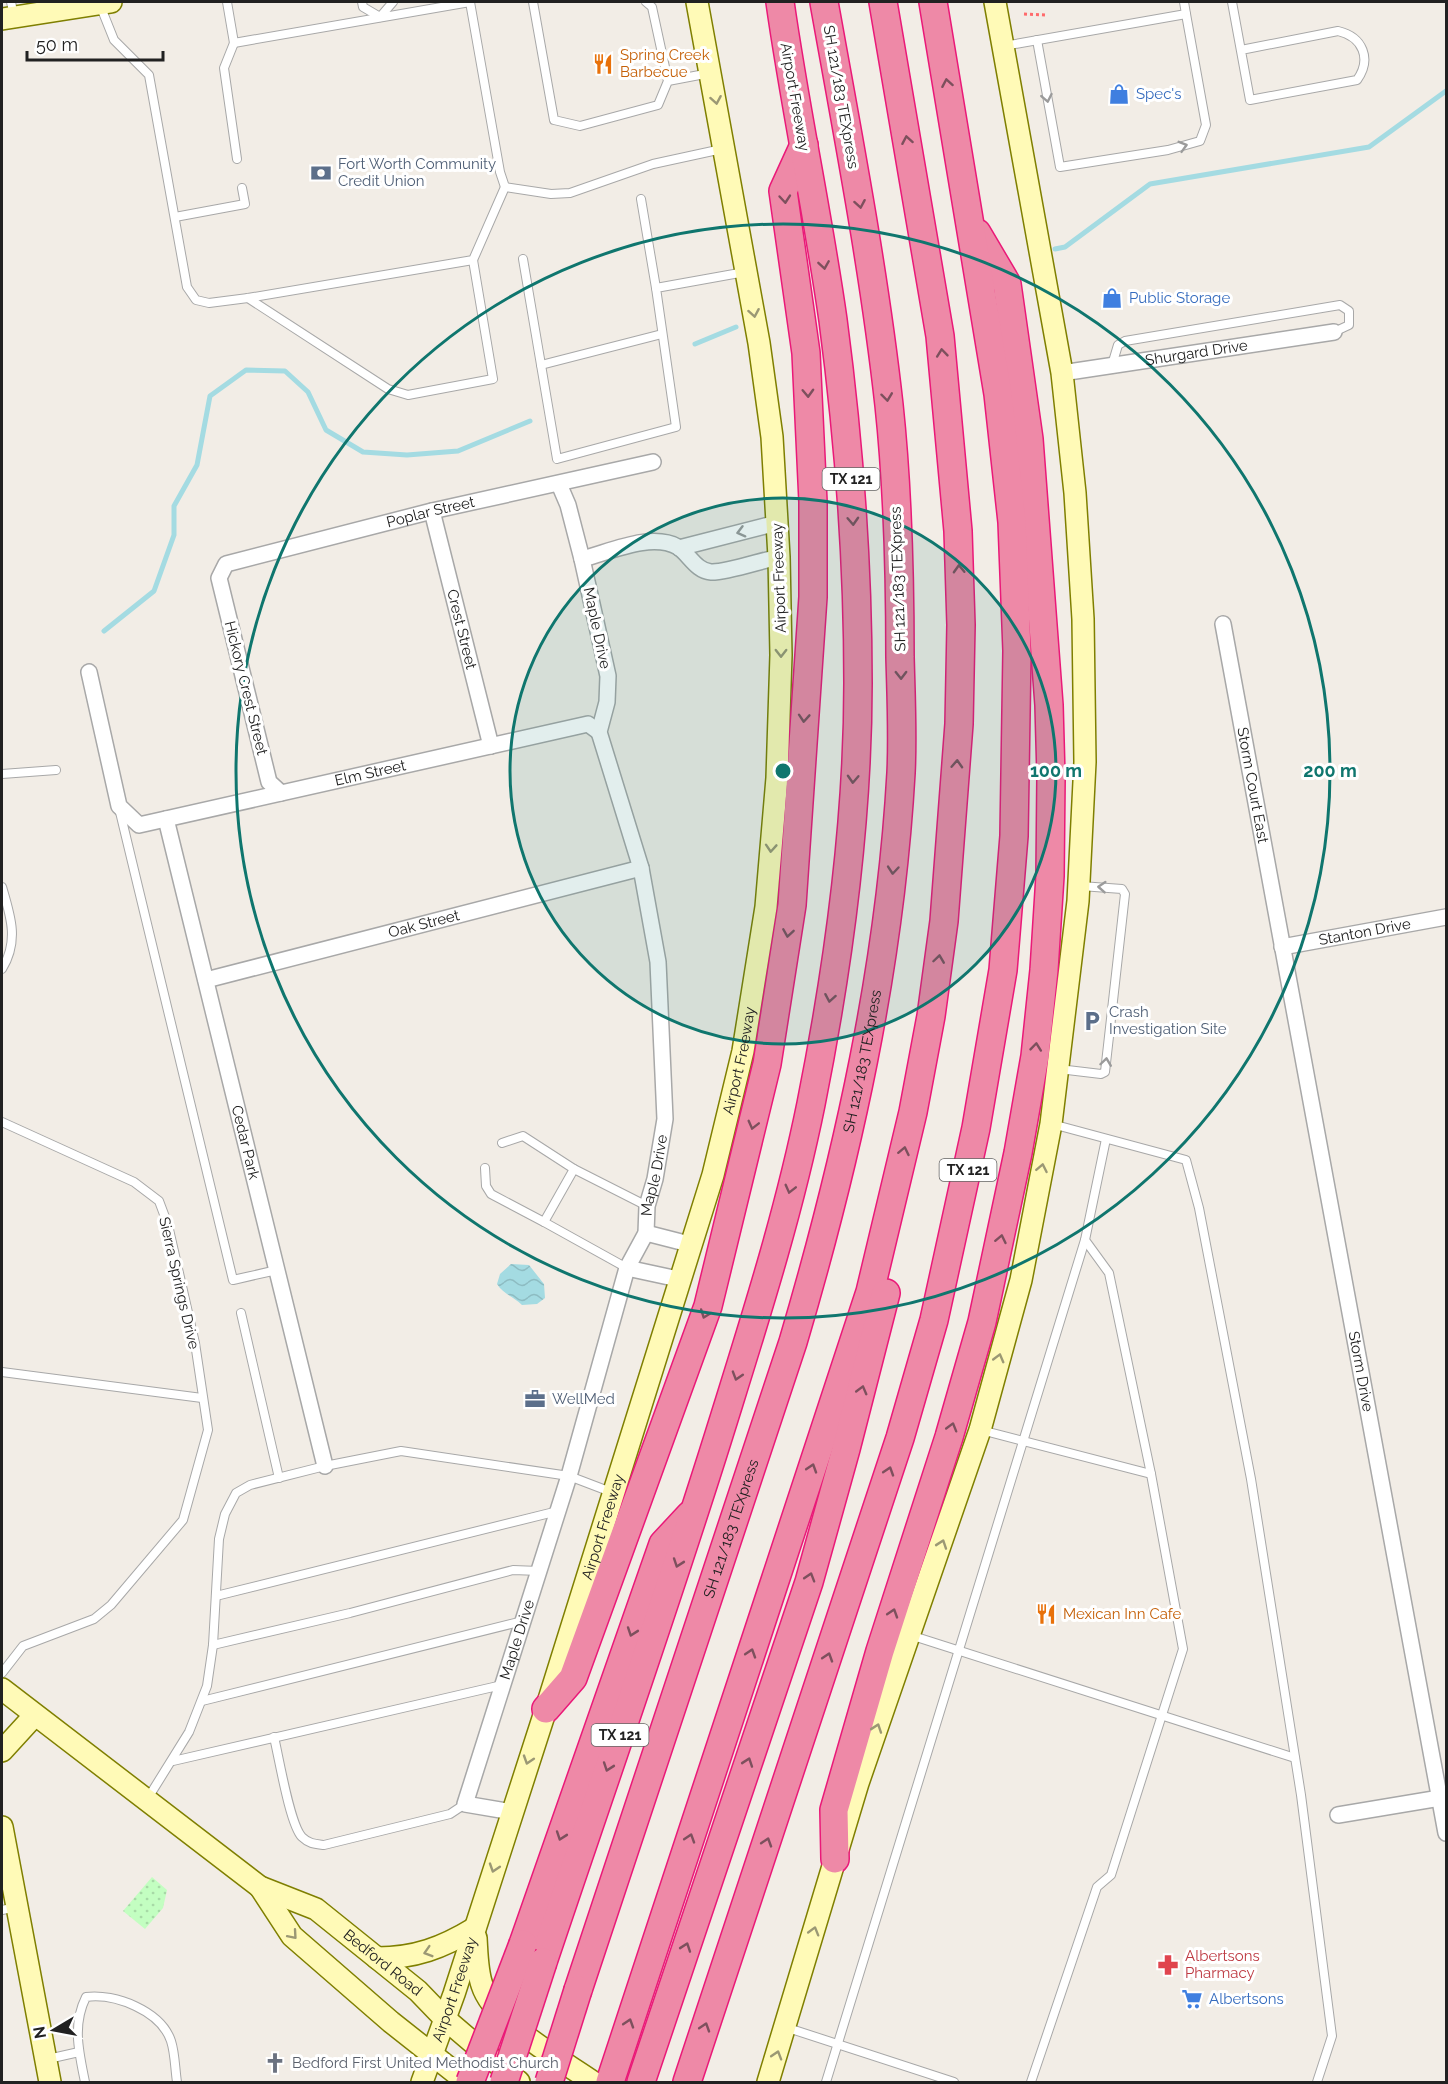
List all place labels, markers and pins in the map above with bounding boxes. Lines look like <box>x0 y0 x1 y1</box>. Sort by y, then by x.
place label: Spring Creek Barbecue <box>620 46 710 81</box>
restaurant icon: Spring Creek Barbecue <box>591 52 615 76</box>
shop icon: Spec's <box>1107 82 1131 106</box>
place label: Spec's <box>1136 85 1181 103</box>
place label: Fort Worth Community Credit Union <box>338 155 496 190</box>
bank icon: Fort Worth Community Credit Union <box>309 161 333 185</box>
shop icon: Public Storage <box>1100 286 1124 310</box>
place label: Public Storage <box>1129 289 1230 307</box>
centre of rings <box>773 761 793 781</box>
place label: Crash Investigation Site <box>1109 1003 1227 1038</box>
parking icon: Crash Investigation Site <box>1080 1009 1104 1033</box>
office icon: WellMed <box>523 1387 547 1411</box>
place label: WellMed <box>552 1390 615 1408</box>
restaurant icon: Mexican Inn Cafe <box>1034 1602 1058 1626</box>
place label: Mexican Inn Cafe <box>1063 1605 1181 1623</box>
place label: Albertsons Pharmacy <box>1185 1947 1260 1982</box>
pharmacy icon: Albertsons Pharmacy <box>1156 1953 1180 1977</box>
supermarket icon: Albertsons <box>1180 1987 1204 2011</box>
place label: Albertsons <box>1209 1990 1284 2008</box>
church icon: Bedford First United Methodist Church <box>263 2051 287 2075</box>
place label: Bedford First United Methodist Church <box>292 2054 559 2072</box>

